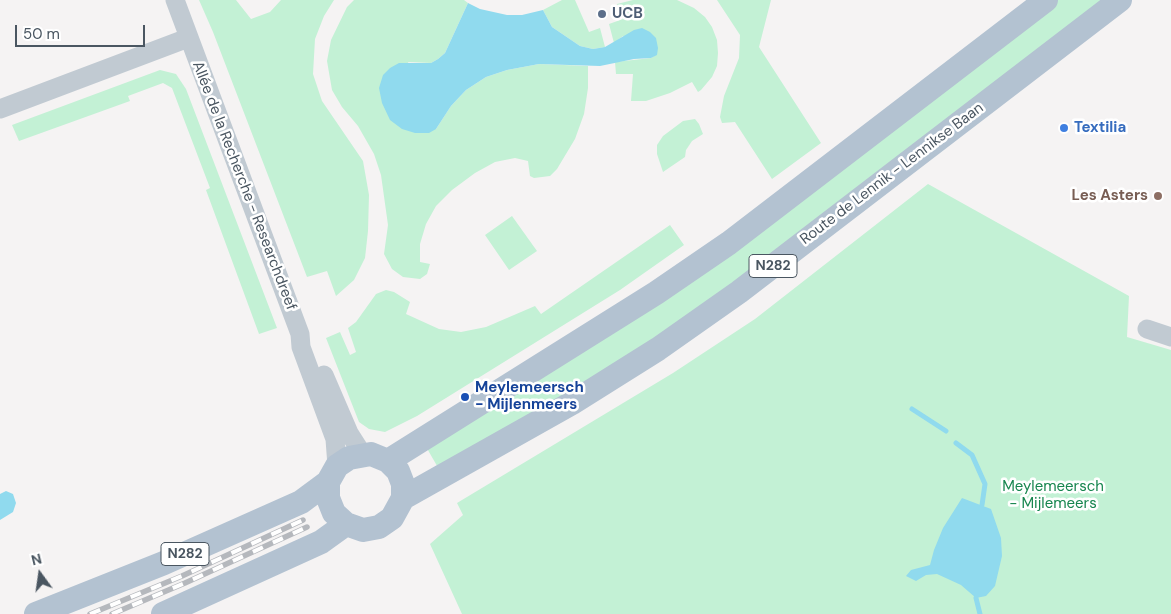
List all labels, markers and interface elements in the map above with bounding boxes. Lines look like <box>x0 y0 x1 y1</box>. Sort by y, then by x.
place label: UCB <box>612 5 643 23</box>
marker: UCB <box>596 8 608 20</box>
scale bar <box>18 15 148 47</box>
text: 50 m <box>23 24 60 44</box>
street label: Allée de la Recherche - Researchdreef <box>188 59 300 313</box>
street label: Route de Lennik - Lennikse Baan <box>797 99 987 249</box>
place label: Textilia <box>1074 119 1126 137</box>
marker: Textilia <box>1058 122 1070 134</box>
place label: Les Asters <box>1072 187 1148 205</box>
marker: Les Asters <box>1152 190 1164 202</box>
road number: N282 <box>749 255 797 278</box>
place label: Meylemeersch - Mijlenmeers <box>475 379 584 414</box>
marker: Meylemeersch - Mijlenmeers <box>459 391 471 403</box>
park label: Meylemeersch - Mijlemeers <box>1002 478 1104 513</box>
road number: N282 <box>161 542 209 566</box>
north arrow <box>15 549 65 599</box>
text: N <box>29 549 44 569</box>

